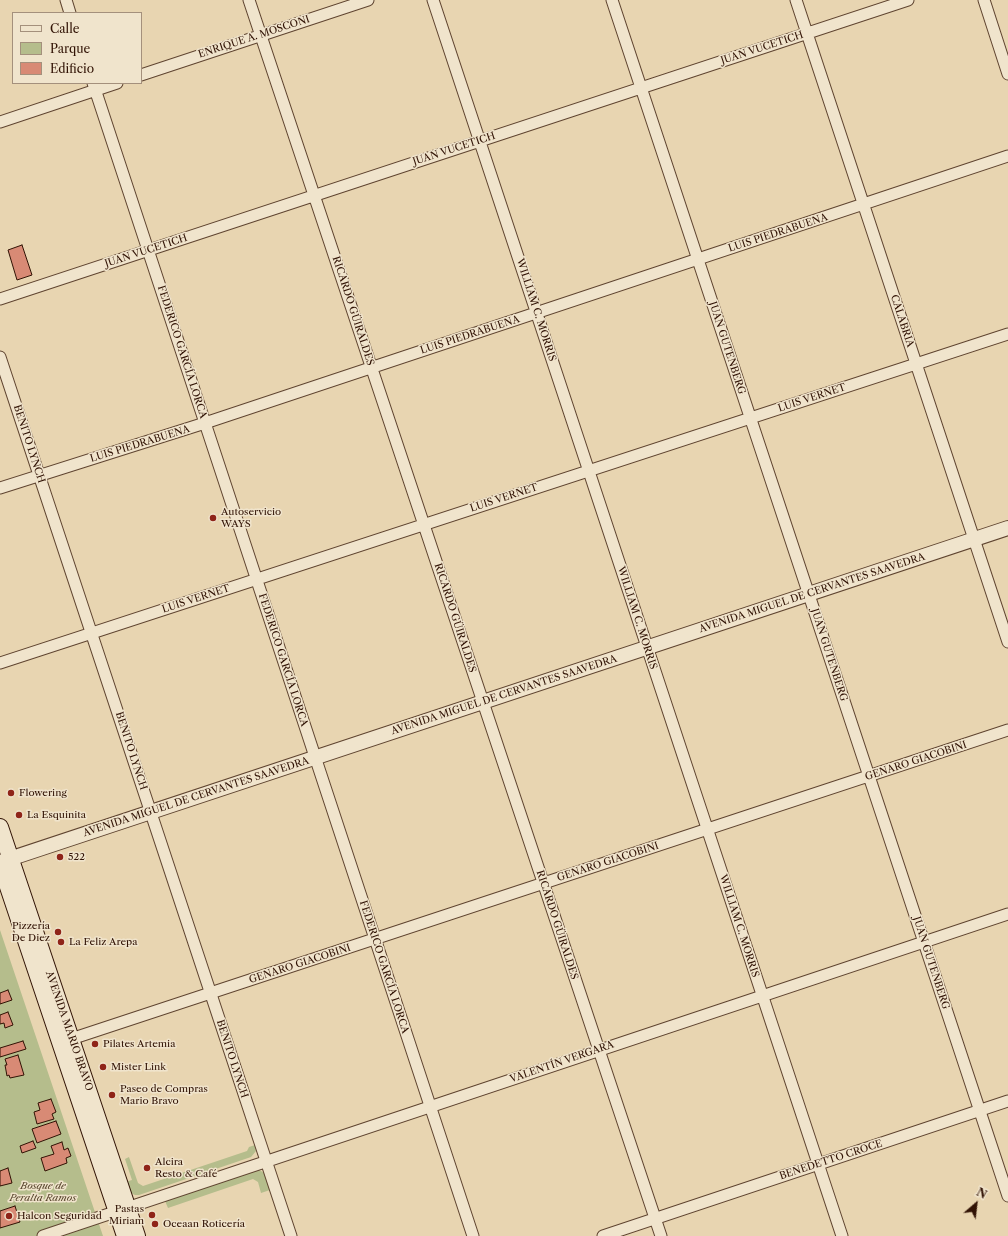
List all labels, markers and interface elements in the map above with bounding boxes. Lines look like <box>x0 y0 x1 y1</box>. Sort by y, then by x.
legend <box>12 12 142 84</box>
street label: ENRIQUE A. MOSCONI <box>197 13 311 61</box>
text: Calle <box>50 21 79 36</box>
street label: JUAN VUCETICH <box>719 29 805 67</box>
text: Parque <box>50 41 90 56</box>
text: Edificio <box>50 61 94 76</box>
street label: JUAN VUCETICH <box>411 130 497 168</box>
street label: LUIS PIEDRABUENA <box>727 211 829 255</box>
street label: JUAN VUCETICH <box>103 232 189 270</box>
street label: RICARDO GÜIRALDES <box>330 255 376 367</box>
street label: WILLIAM C. MORRIS <box>514 257 558 363</box>
street label: FEDERICO GARCÍA LORCA <box>155 284 209 420</box>
street label: CALABRIA <box>888 293 916 349</box>
street label: JUAN GUTENBERG <box>706 300 748 396</box>
street label: LUIS PIEDRABUENA <box>419 313 521 357</box>
street label: LUIS VERNET <box>777 381 847 415</box>
street label: BENITO LYNCH <box>11 403 47 485</box>
street label: LUIS PIEDRABUENA <box>89 423 191 465</box>
street label: LUIS VERNET <box>469 481 539 515</box>
place label: Autoservicio WAYS <box>221 506 281 530</box>
marker: Autoservicio WAYS <box>208 513 218 523</box>
street label: AVENIDA MIGUEL DE CERVANTES SAAVEDRA <box>697 551 927 635</box>
street label: RICARDO GÜIRALDES <box>432 562 478 674</box>
street label: WILLIAM C. MORRIS <box>615 565 659 671</box>
street label: LUIS VERNET <box>161 582 231 616</box>
street label: FEDERICO GARCÍA LORCA <box>256 592 310 728</box>
street label: JUAN GUTENBERG <box>808 607 850 703</box>
street label: AVENIDA MIGUEL DE CERVANTES SAAVEDRA <box>389 653 619 737</box>
street label: BENITO LYNCH <box>113 710 149 792</box>
street label: GENARO GIACOBINI <box>864 739 968 783</box>
street label: AVENIDA MIGUEL DE CERVANTES SAAVEDRA <box>81 755 311 839</box>
place label: Flowering <box>19 787 67 799</box>
marker: Flowering <box>6 788 16 798</box>
place label: La Esquinita <box>27 809 86 821</box>
marker: La Esquinita <box>14 810 24 820</box>
street label: GENARO GIACOBINI <box>556 840 660 884</box>
place label: 522 <box>68 851 85 863</box>
marker: 522 <box>55 852 65 862</box>
street label: RICARDO GÜIRALDES <box>534 869 580 981</box>
street label: WILLIAM C. MORRIS <box>717 873 761 979</box>
street label: FEDERICO GARCÍA LORCA <box>357 899 411 1035</box>
street label: JUAN GUTENBERG <box>910 915 952 1011</box>
place label: Pizzería De Diez <box>12 920 50 944</box>
marker: Pizzería De Diez <box>53 927 63 937</box>
place label: La Feliz Arepa <box>69 936 138 948</box>
marker: La Feliz Arepa <box>56 937 66 947</box>
street label: GENARO GIACOBINI <box>248 942 352 986</box>
street label: AVENIDA MARIO BRAVO <box>43 969 95 1093</box>
street label: BENITO LYNCH <box>214 1018 250 1100</box>
place label: Pilates Artemia <box>103 1038 175 1050</box>
marker: Pilates Artemia <box>90 1039 100 1049</box>
street label: VALENTÍN VERGARA <box>508 1039 616 1085</box>
place label: Mister Link <box>111 1061 166 1073</box>
marker: Mister Link <box>98 1062 108 1072</box>
place label: Paseo de Compras Mario Bravo <box>120 1083 208 1106</box>
marker: Paseo de Compras Mario Bravo <box>107 1090 117 1100</box>
street label: BENEDETTO CROCE <box>778 1138 884 1182</box>
place label: Alcira Resto & Café <box>155 1156 217 1180</box>
marker: Alcira Resto & Café <box>142 1163 152 1173</box>
park label: Bosque de Peralta Ramos <box>9 1180 77 1204</box>
north arrow <box>956 1184 996 1224</box>
text: N <box>974 1185 989 1202</box>
place label: Pastas Miriam <box>109 1203 144 1226</box>
place label: Halcon Seguridad <box>17 1210 102 1222</box>
marker: Pastas Miriam <box>147 1210 157 1220</box>
marker: Halcon Seguridad <box>4 1211 14 1221</box>
place label: Oceaan Roticería <box>163 1218 245 1230</box>
marker: Oceaan Roticería <box>150 1219 160 1229</box>

